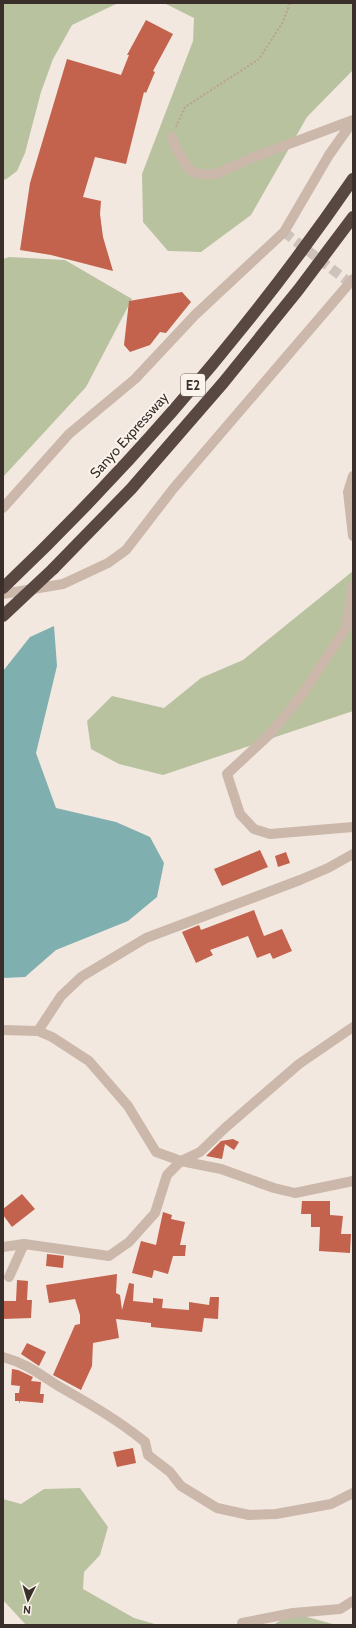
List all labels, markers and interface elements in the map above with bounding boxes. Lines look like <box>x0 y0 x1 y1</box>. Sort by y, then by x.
road number: E2 <box>181 374 205 396</box>
street label: Sanyo Expressway <box>86 388 172 482</box>
north arrow <box>8 1580 48 1620</box>
text: N <box>23 1603 32 1617</box>

